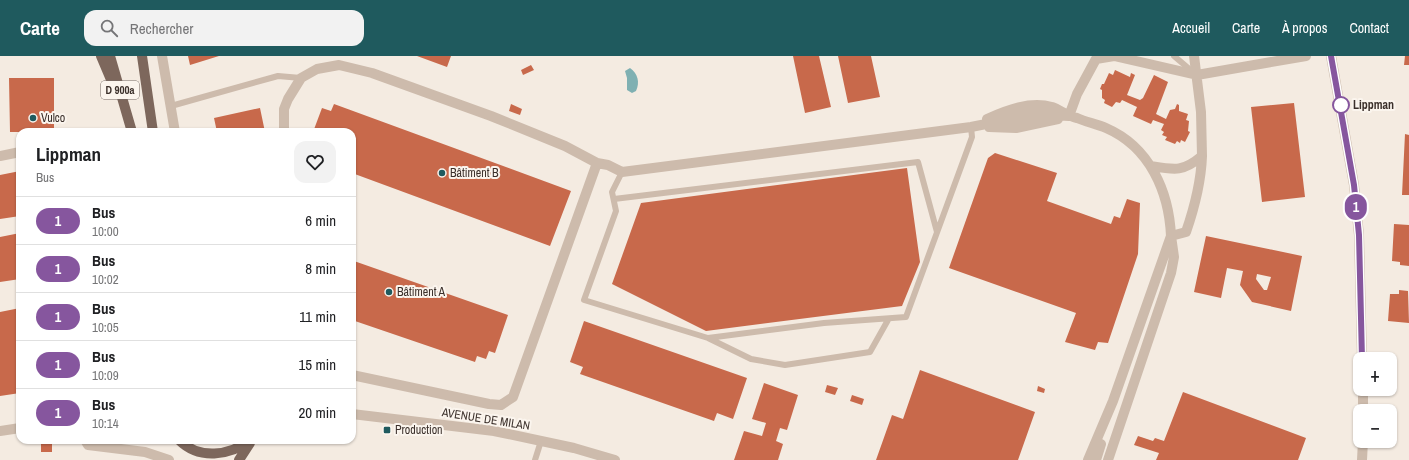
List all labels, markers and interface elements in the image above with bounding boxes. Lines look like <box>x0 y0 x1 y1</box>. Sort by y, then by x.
search box <box>84 10 364 46</box>
text: Carte <box>20 15 60 41</box>
icon: search <box>98 17 120 39</box>
text: Rechercher <box>130 18 193 39</box>
text: Accueil <box>1172 19 1210 37</box>
text: Carte <box>1232 19 1260 37</box>
text: À propos <box>1282 19 1327 37</box>
text: Contact <box>1349 19 1389 37</box>
road number: D 900a <box>101 81 139 99</box>
marker: Lippman <box>1332 96 1350 114</box>
place label: Lippman <box>1353 97 1394 113</box>
place label: Vulco <box>41 110 65 126</box>
marker: Vulco <box>28 113 38 123</box>
text: Lippman <box>36 141 101 167</box>
button: heart <box>294 141 336 183</box>
place label: Bâtiment B <box>450 165 499 181</box>
marker: Bâtiment B <box>437 168 447 178</box>
text: Bus <box>36 169 54 186</box>
line badge: 1 <box>1343 194 1369 220</box>
text: 1 <box>1353 198 1359 216</box>
text: Bus <box>92 202 115 223</box>
text: 6 min <box>305 210 336 231</box>
text: 1 <box>55 212 61 230</box>
text: 10:00 <box>92 223 119 240</box>
text: Bus <box>92 250 115 271</box>
text: 8 min <box>305 258 336 279</box>
text: 1 <box>55 260 61 278</box>
text: 10:02 <box>92 271 119 288</box>
place label: Bâtiment A <box>397 284 446 300</box>
marker: Bâtiment A <box>384 287 394 297</box>
text: Bus <box>92 298 115 319</box>
text: 11 min <box>299 306 336 327</box>
text: 1 <box>55 308 61 326</box>
text: 10:05 <box>92 319 119 336</box>
text: Bus <box>92 346 115 367</box>
map controls <box>1353 352 1397 448</box>
button: + <box>1353 352 1397 396</box>
text: 15 min <box>298 354 336 375</box>
text: 1 <box>55 356 61 374</box>
text: 10:09 <box>92 367 119 384</box>
text: Bus <box>92 394 115 415</box>
text: 20 min <box>298 402 336 423</box>
text: 1 <box>55 404 61 422</box>
street label: AVENUE DE MILAN <box>440 404 531 434</box>
button: − <box>1353 404 1397 448</box>
text: 10:14 <box>92 415 119 432</box>
place label: Production <box>395 422 443 438</box>
marker: Production <box>382 425 392 435</box>

